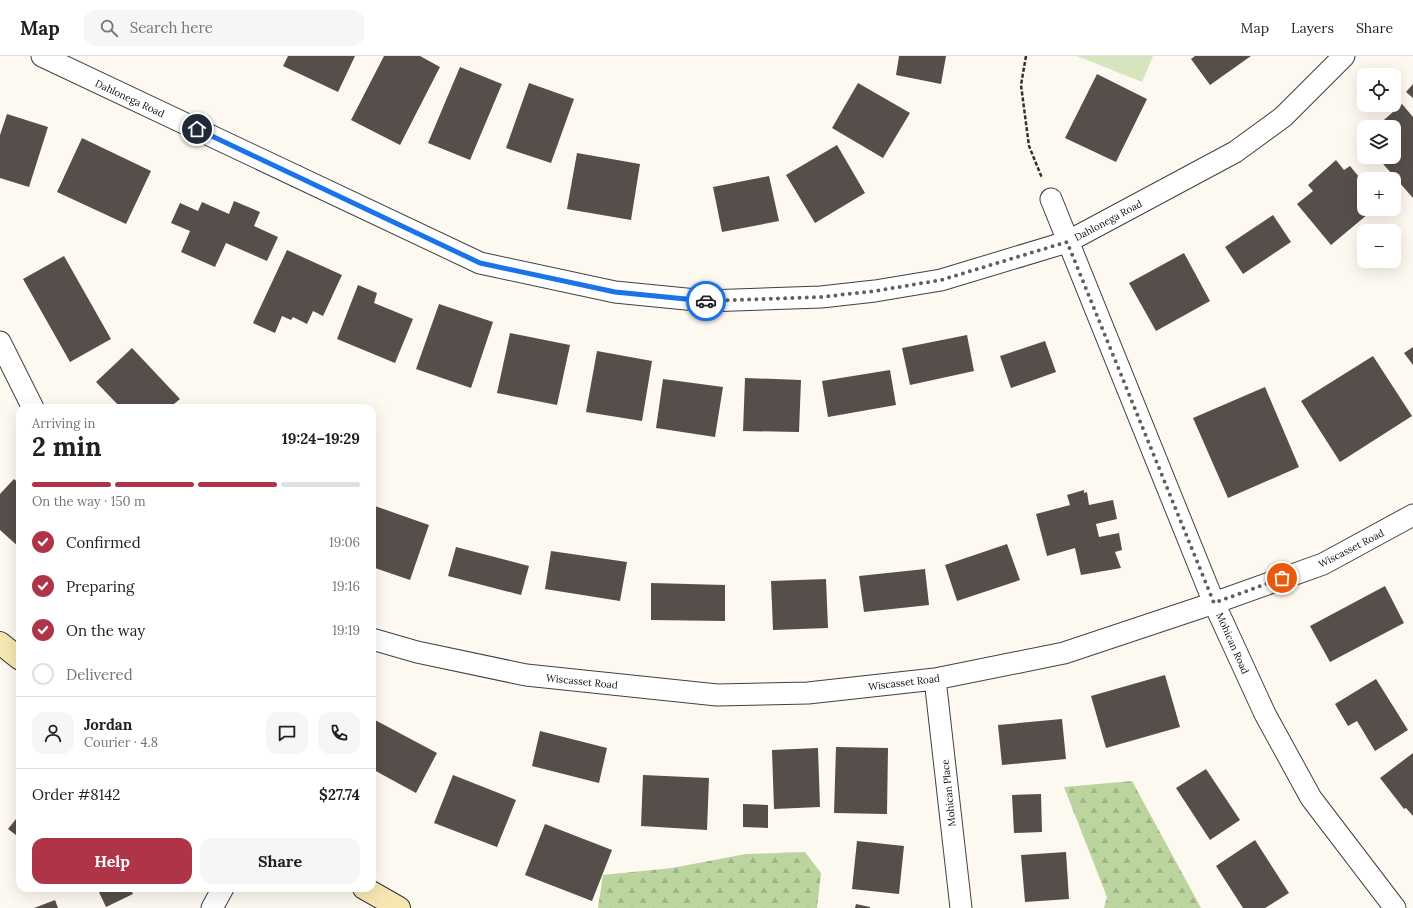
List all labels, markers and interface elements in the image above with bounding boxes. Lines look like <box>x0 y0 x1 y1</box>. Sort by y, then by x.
search box <box>84 10 364 46</box>
text: Map <box>20 16 60 40</box>
icon: search <box>98 17 120 39</box>
text: Search here <box>130 18 213 37</box>
text: Map <box>1241 19 1269 37</box>
text: Layers <box>1291 19 1334 37</box>
text: Share <box>1356 19 1393 37</box>
map controls <box>1357 68 1401 268</box>
button: locate <box>1357 68 1401 112</box>
street label: Dahlonega Road <box>93 77 167 120</box>
pin <box>180 112 214 146</box>
icon: home <box>186 118 208 140</box>
button: layers <box>1357 120 1401 164</box>
button: + <box>1357 172 1401 216</box>
street label: Dahlonega Road <box>1072 197 1144 244</box>
button: − <box>1357 224 1401 268</box>
courier <box>686 281 726 321</box>
icon: car <box>695 290 717 312</box>
text: Arriving in <box>32 415 95 432</box>
text: 19:24–19:29 <box>282 429 360 448</box>
text: 2 min <box>32 430 102 463</box>
text: On the way · 150 m <box>32 493 146 510</box>
street label: Wiscasset Road <box>1316 526 1386 571</box>
icon: check <box>32 531 54 553</box>
text: Confirmed <box>66 533 141 552</box>
text: 19:06 <box>329 534 360 551</box>
pin <box>1265 561 1299 595</box>
icon: bag <box>1271 567 1293 589</box>
icon: check <box>32 575 54 597</box>
text: Preparing <box>66 577 134 596</box>
text: 19:16 <box>332 578 360 595</box>
street label: Mohican Road <box>1213 610 1252 676</box>
icon: check <box>32 619 54 641</box>
text: On the way <box>66 621 145 640</box>
text: 19:19 <box>332 622 360 639</box>
text: Delivered <box>66 665 133 684</box>
street label: Wiscasset Road <box>545 671 618 692</box>
street label: Wiscasset Road <box>868 672 941 693</box>
button: person <box>32 712 74 754</box>
button: chat <box>266 712 308 754</box>
button: phone <box>318 712 360 754</box>
text: Jordan <box>84 715 132 734</box>
text: Courier · 4.8 <box>84 734 158 751</box>
street label: Mohican Place <box>938 758 958 827</box>
text: Order #8142 <box>32 785 120 804</box>
text: $27.74 <box>319 785 360 804</box>
button: Help <box>32 838 192 884</box>
button: Share <box>200 838 360 884</box>

